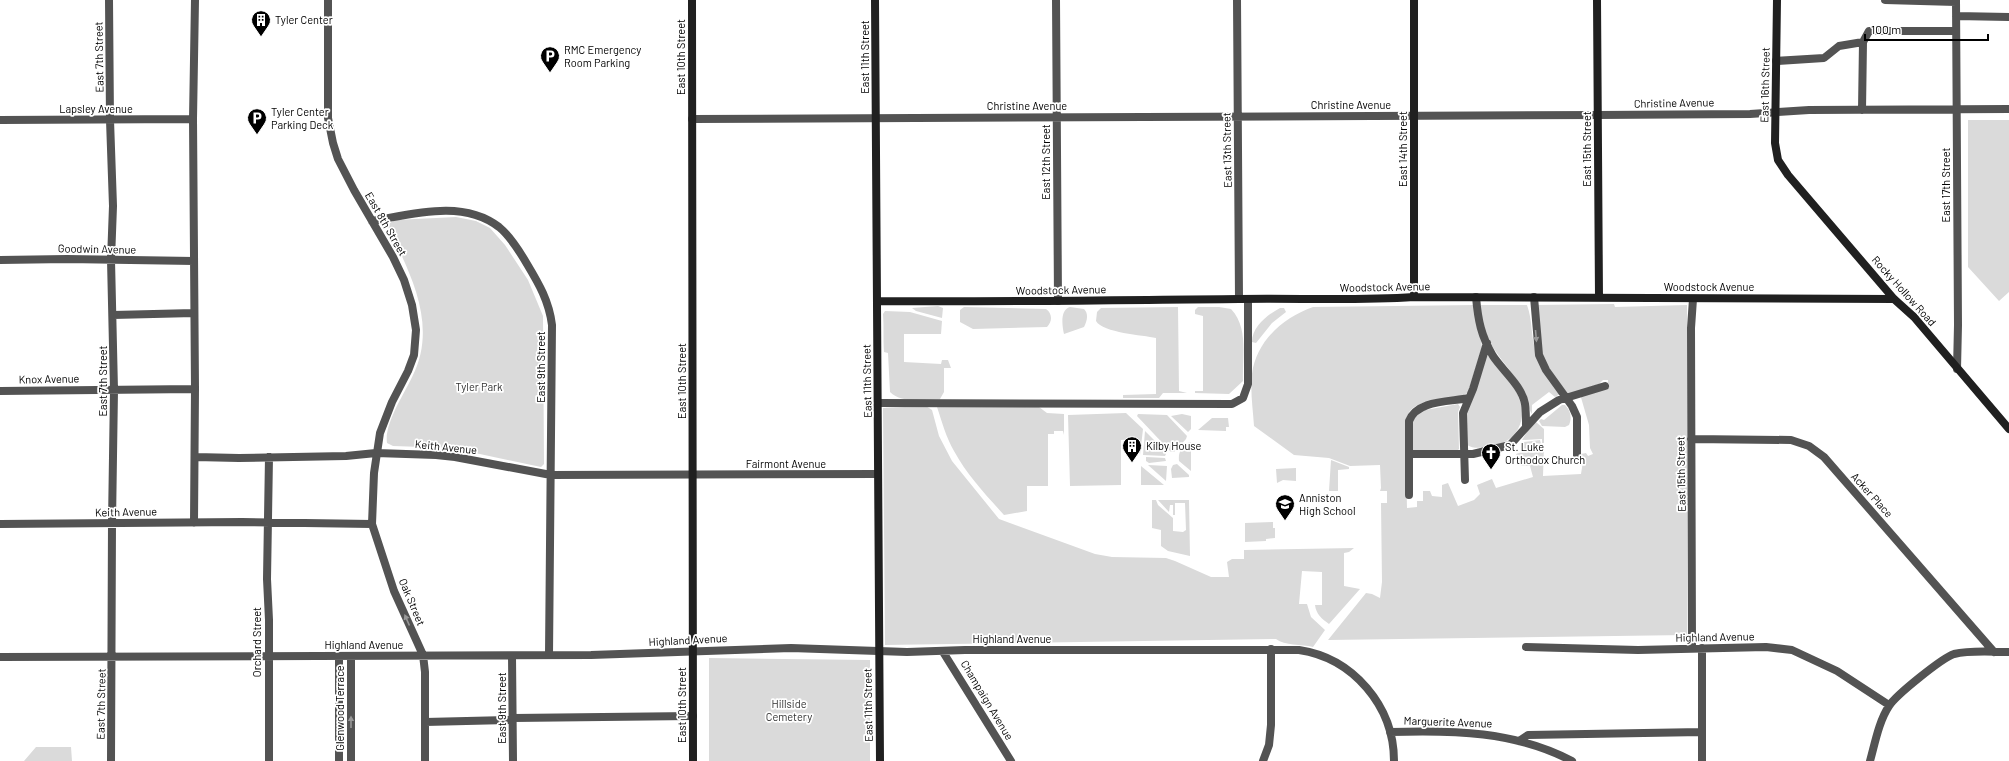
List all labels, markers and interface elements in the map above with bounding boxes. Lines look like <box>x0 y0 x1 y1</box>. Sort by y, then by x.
building icon: Tyler Center <box>250 9 272 37</box>
place label: Tyler Center <box>275 13 333 26</box>
scale bar <box>1865 16 1988 42</box>
street label: East 10th Street <box>674 19 687 95</box>
street label: East 11th Street <box>858 20 871 94</box>
street label: East 7th Street <box>91 21 106 93</box>
text: 100 m <box>1871 22 1901 36</box>
place label: RMC Emergency Room Parking <box>564 43 641 69</box>
parking icon: RMC Emergency Room Parking <box>539 45 561 73</box>
street label: East 16th Street <box>1757 47 1772 123</box>
street label: Christine Avenue <box>1634 95 1714 110</box>
street label: Christine Avenue <box>1311 98 1391 111</box>
street label: Christine Avenue <box>987 99 1067 112</box>
street label: Lapsley Avenue <box>59 102 133 115</box>
place label: Tyler Center Parking Deck <box>271 105 334 131</box>
parking icon: Tyler Center Parking Deck <box>246 107 268 135</box>
street label: East 14th Street <box>1396 111 1409 187</box>
street label: East 15th Street <box>1580 111 1593 187</box>
street label: East 13th Street <box>1219 112 1234 188</box>
street label: East 12th Street <box>1039 124 1052 200</box>
street label: East 17th Street <box>1939 148 1952 222</box>
street label: East 8th Street <box>363 189 410 258</box>
street label: Goodwin Avenue <box>58 241 137 256</box>
street label: Rocky Hollow Road <box>1870 253 1939 328</box>
street label: Woodstock Avenue <box>1340 279 1431 294</box>
street label: Woodstock Avenue <box>1664 280 1754 293</box>
street label: Woodstock Avenue <box>1016 282 1107 297</box>
one-way arrow <box>1533 330 1539 342</box>
street label: East 9th Street <box>534 331 547 403</box>
street label: East 10th Street <box>675 343 688 419</box>
street label: East 11th Street <box>859 344 874 418</box>
street label: East 7th Street <box>96 345 109 417</box>
street label: Knox Avenue <box>18 371 80 386</box>
park label: Tyler Park <box>455 380 503 393</box>
building icon: Kilby House <box>1121 435 1143 463</box>
street label: East 15th Street <box>1673 436 1688 512</box>
street label: Keith Avenue <box>414 437 478 456</box>
place label: Kilby House <box>1146 439 1202 452</box>
place label: St. Luke Orthodox Church <box>1505 440 1585 466</box>
church icon: St. Luke Orthodox Church <box>1480 442 1502 470</box>
street label: Fairmont Avenue <box>746 457 826 470</box>
street label: Acker Place <box>1849 470 1896 520</box>
place label: Anniston High School <box>1299 491 1356 517</box>
school or university icon: Anniston High School <box>1274 493 1296 521</box>
street label: Keith Avenue <box>95 504 157 519</box>
street label: Oak Street <box>397 576 428 627</box>
street label: Orchard Street <box>250 607 263 677</box>
one-way arrow <box>404 614 410 625</box>
street label: Highland Avenue <box>1675 629 1755 644</box>
street label: Highland Avenue <box>648 631 728 648</box>
street label: Highland Avenue <box>973 632 1052 645</box>
street label: Highland Avenue <box>325 638 404 651</box>
street label: Champaign Avenue <box>958 657 1016 742</box>
street label: Glenwood Terrace <box>333 665 346 751</box>
street label: East 10th Street <box>675 667 688 743</box>
street label: East 7th Street <box>93 668 108 740</box>
street label: East 11th Street <box>860 668 875 742</box>
street label: East 9th Street <box>495 672 508 744</box>
park label: Hillside Cemetery <box>766 697 812 723</box>
street label: Marguerite Avenue <box>1403 713 1493 730</box>
one-way arrow <box>348 715 354 728</box>

